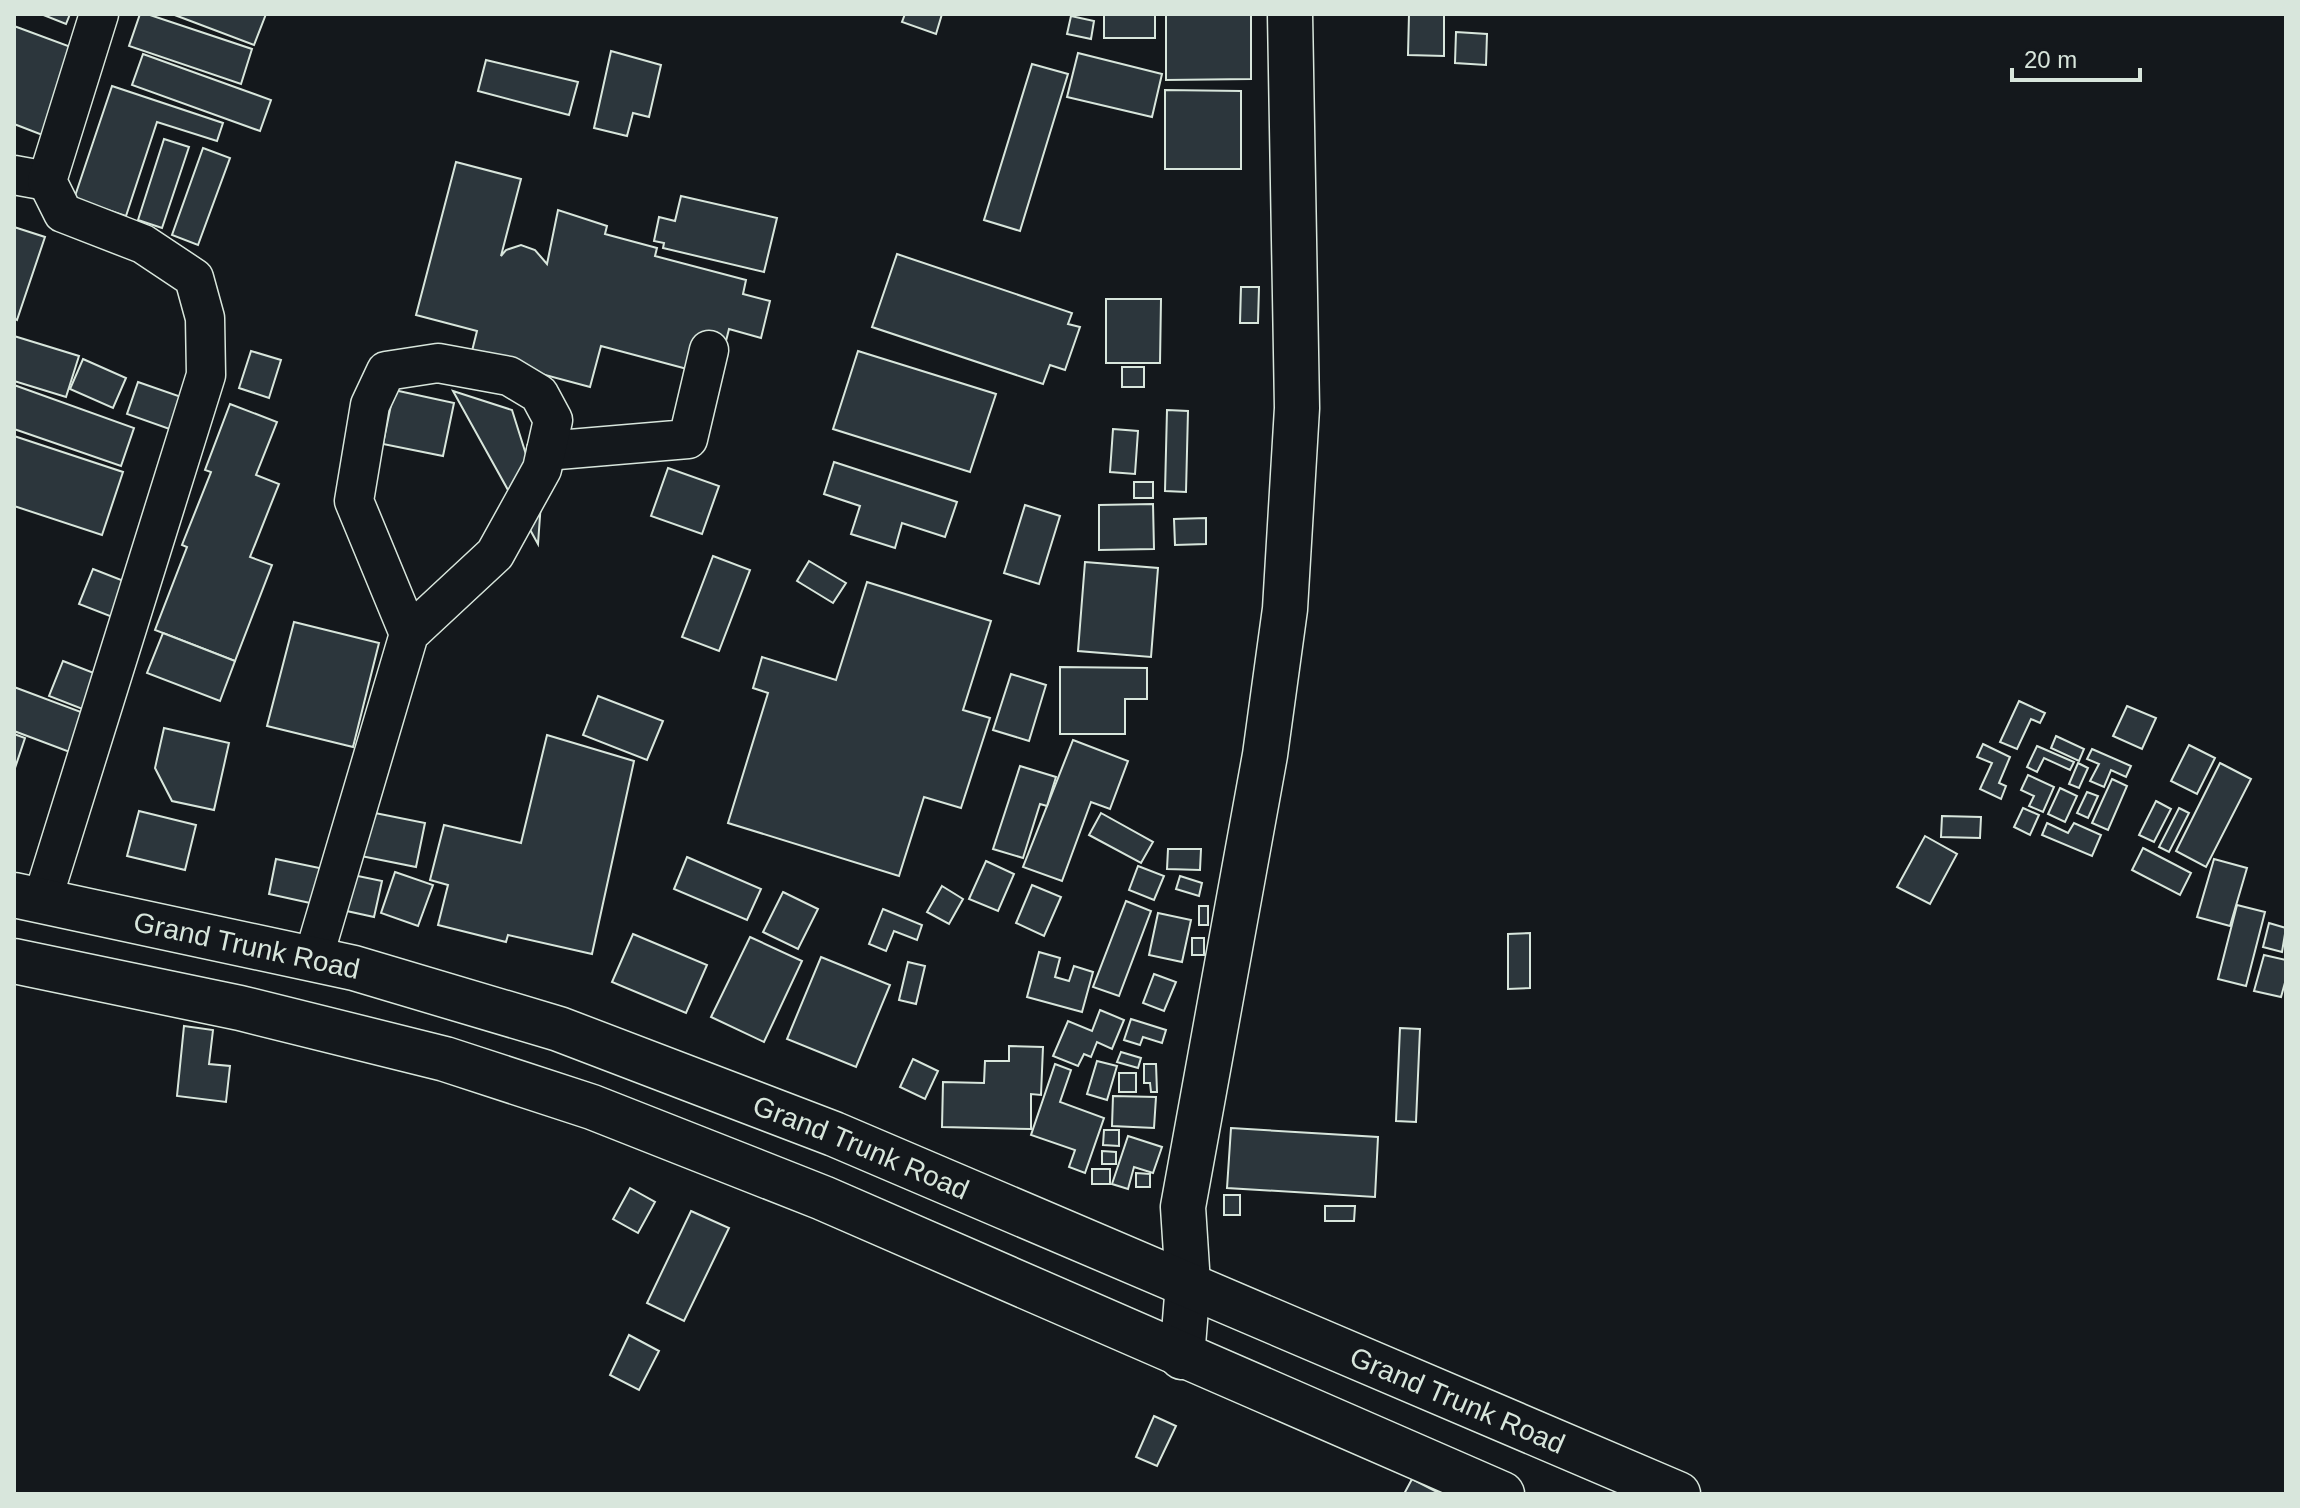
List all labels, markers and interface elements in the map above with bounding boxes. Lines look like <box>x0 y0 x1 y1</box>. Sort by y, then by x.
scale bar <box>2012 32 2140 82</box>
text: 20 m <box>2024 46 2077 73</box>
street label: Grand Trunk Road <box>131 906 362 985</box>
street label: Grand Trunk Road <box>749 1090 973 1206</box>
street label: Grand Trunk Road <box>1345 1341 1570 1460</box>

